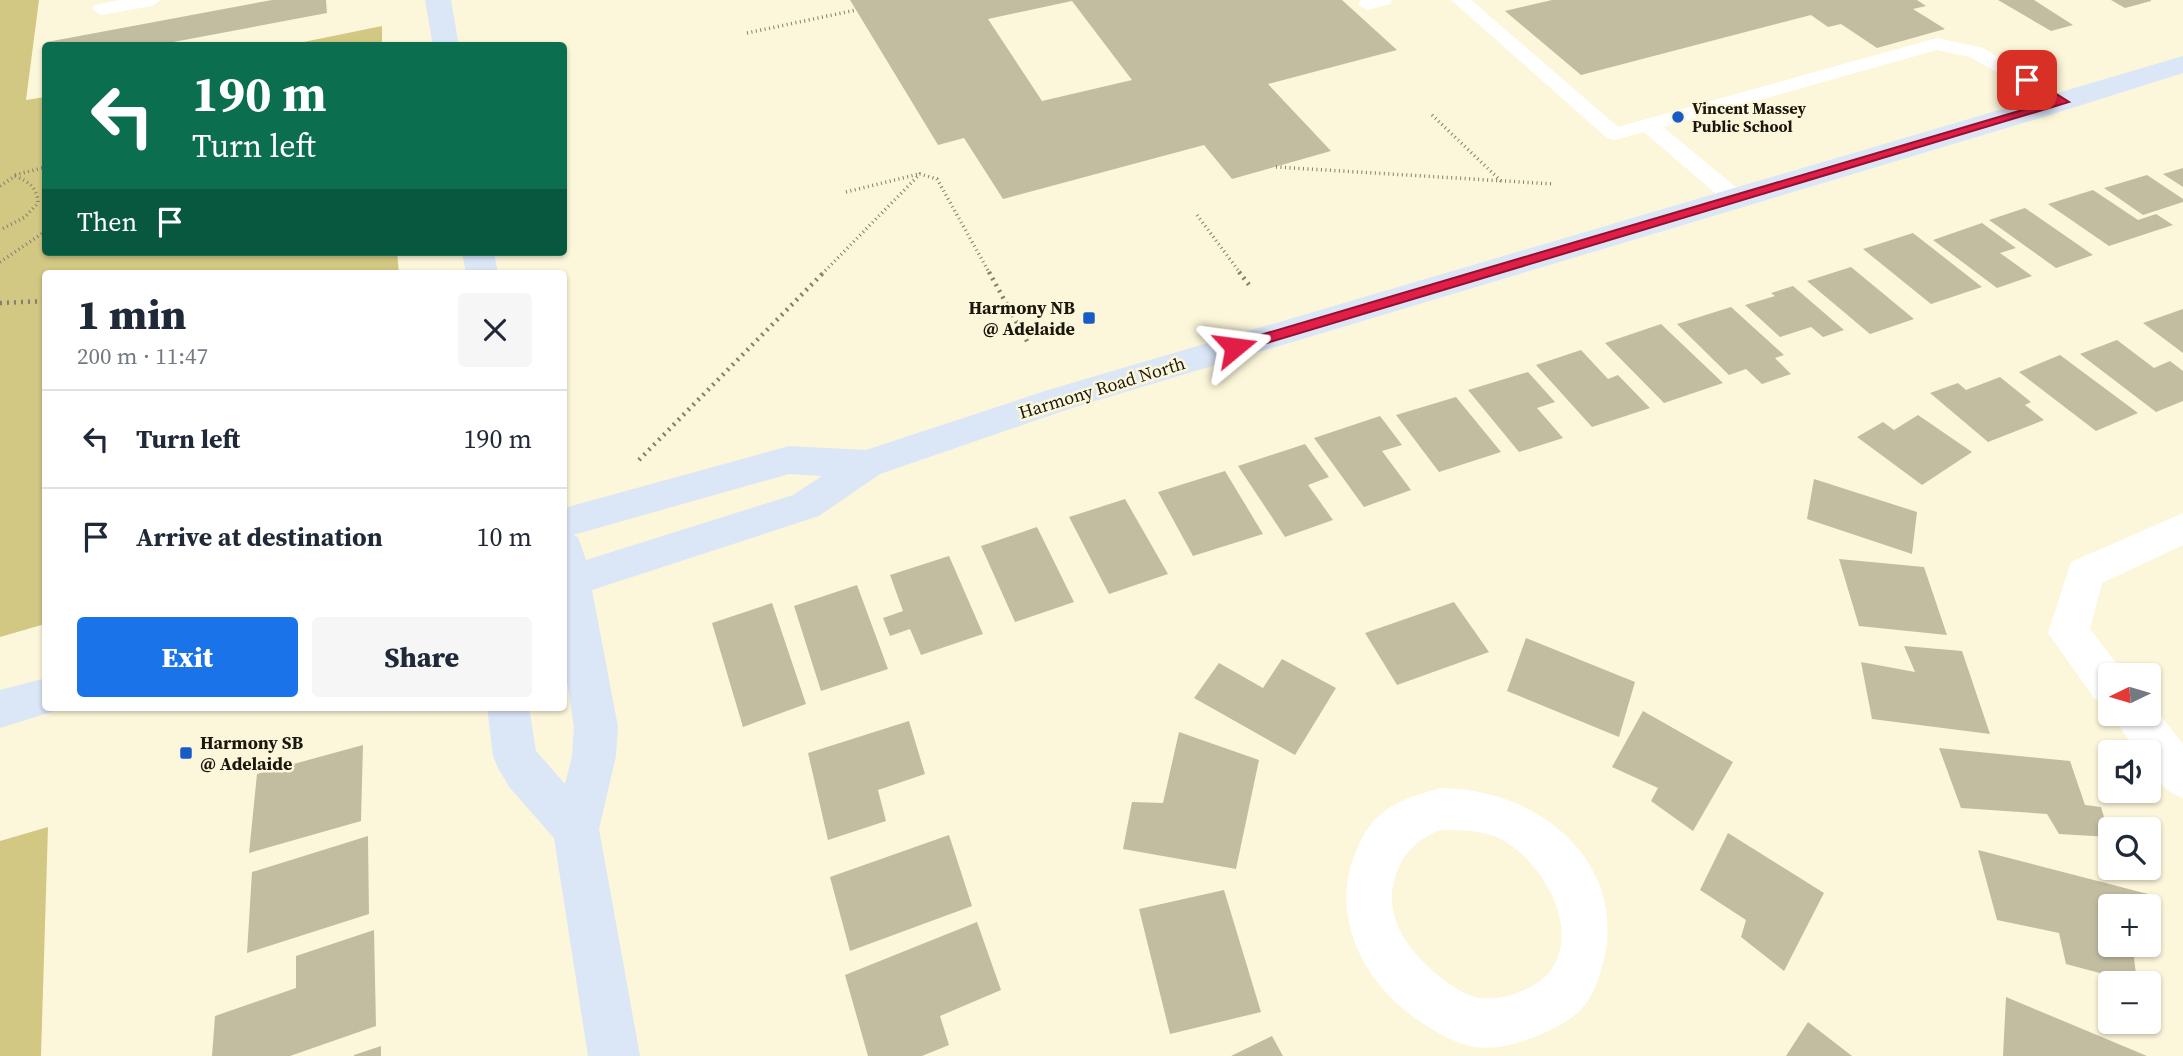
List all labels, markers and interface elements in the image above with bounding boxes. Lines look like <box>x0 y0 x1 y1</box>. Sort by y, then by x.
pin <box>1997 50 2057 110</box>
text: 190 m <box>192 60 327 127</box>
icon: arrive <box>2008 61 2046 99</box>
icon: left <box>77 70 168 161</box>
place label: Vincent Massey Public School <box>1692 97 1807 137</box>
marker: Vincent Massey Public School <box>1670 109 1686 125</box>
text: Turn left <box>192 124 316 168</box>
icon: arrive <box>151 203 189 241</box>
text: Then <box>77 204 137 240</box>
text: 1 min <box>77 285 187 343</box>
button: close <box>458 293 532 367</box>
place label: Harmony NB @ Adelaide <box>969 295 1075 341</box>
marker: Harmony NB @ Adelaide <box>1081 310 1097 326</box>
position arrow <box>1198 310 1272 384</box>
text: 200 m · 11:47 <box>77 340 208 372</box>
street label: Harmony Road North <box>1016 350 1188 425</box>
icon: left <box>77 420 115 458</box>
text: Turn left <box>136 421 240 457</box>
text: 190 m <box>464 421 532 457</box>
icon: arrive <box>77 518 115 556</box>
text: Arrive at destination <box>136 519 383 555</box>
text: 10 m <box>477 519 532 555</box>
button: Exit <box>77 617 298 697</box>
button: Share <box>312 617 532 697</box>
north arrow <box>2098 663 2161 726</box>
map controls <box>2098 663 2161 1034</box>
place label: Harmony SB @ Adelaide <box>200 730 304 776</box>
button: sound <box>2098 740 2161 803</box>
marker: Harmony SB @ Adelaide <box>178 745 194 761</box>
button: search <box>2098 817 2161 880</box>
button: + <box>2098 894 2161 957</box>
button: − <box>2098 971 2161 1034</box>

